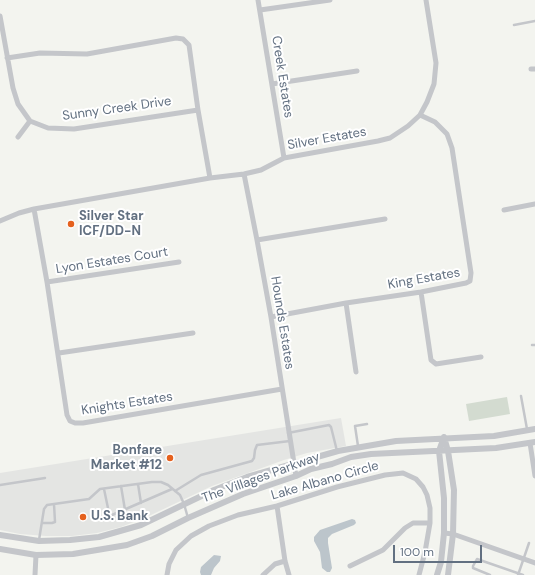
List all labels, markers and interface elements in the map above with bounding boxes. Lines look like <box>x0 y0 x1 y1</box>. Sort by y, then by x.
street label: Creek Estates <box>268 35 296 119</box>
street label: Sunny Creek Drive <box>62 94 172 124</box>
street label: Silver Estates <box>286 124 368 154</box>
place label: Silver Star ICF/DD-N <box>79 209 144 240</box>
marker: Silver Star ICF/DD-N <box>66 219 76 229</box>
street label: Lyon Estates Court <box>55 244 169 278</box>
street label: King Estates <box>387 265 461 293</box>
street label: Hounds Estates <box>267 275 297 371</box>
street label: Knights Estates <box>80 389 174 419</box>
place label: Bonfare Market #12 <box>91 443 162 474</box>
street label: The Villages Parkway <box>200 449 322 507</box>
marker: Bonfare Market #12 <box>165 453 175 463</box>
street label: Lake Albano Circle <box>270 458 380 504</box>
place label: U.S. Bank <box>91 509 149 525</box>
marker: U.S. Bank <box>78 512 88 522</box>
scale bar <box>395 537 484 563</box>
text: 100 m <box>400 544 434 560</box>

